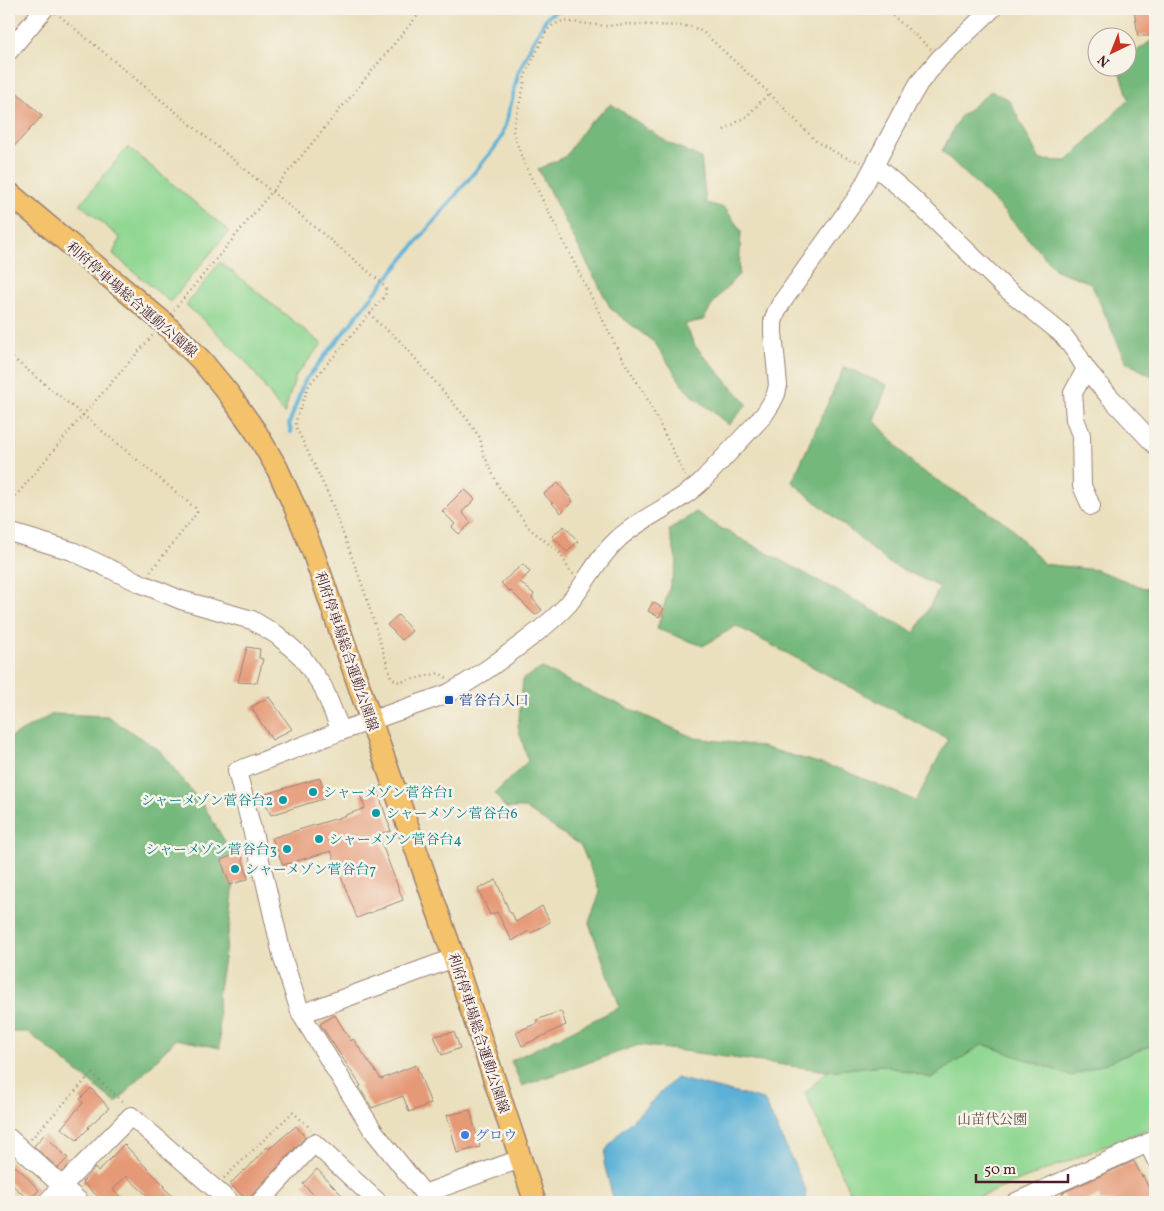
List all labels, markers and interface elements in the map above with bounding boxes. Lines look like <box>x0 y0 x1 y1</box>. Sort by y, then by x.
north arrow <box>1086 28 1136 78</box>
text: N <box>1094 50 1114 71</box>
street label: 利府停車場総合運動公園線 <box>61 238 201 362</box>
street label: 利府停車場総合運動公園線 <box>309 569 382 734</box>
place label: 菅谷台入口 <box>459 692 529 711</box>
marker: 菅谷台入口 <box>443 694 455 706</box>
place label: シャーメゾン菅谷台1 <box>323 784 453 803</box>
marker: シャーメゾン菅谷台1 <box>307 786 319 798</box>
place label: シャーメゾン菅谷台2 <box>141 792 273 811</box>
marker: シャーメゾン菅谷台2 <box>277 794 289 806</box>
place label: シャーメゾン菅谷台6 <box>386 805 518 824</box>
marker: シャーメゾン菅谷台6 <box>370 807 382 819</box>
place label: シャーメゾン菅谷台4 <box>329 831 462 850</box>
marker: シャーメゾン菅谷台4 <box>313 833 325 845</box>
place label: シャーメゾン菅谷台3 <box>145 841 277 860</box>
marker: シャーメゾン菅谷台3 <box>281 843 293 855</box>
place label: シャーメゾン菅谷台7 <box>245 861 377 880</box>
marker: シャーメゾン菅谷台7 <box>229 863 241 875</box>
street label: 利府停車場総合運動公園線 <box>443 951 513 1116</box>
park label: 山苗代公園 <box>957 1111 1027 1130</box>
place label: グロウ <box>475 1127 517 1146</box>
marker: グロウ <box>459 1129 471 1141</box>
scale bar <box>976 1151 1069 1183</box>
text: 50 m <box>984 1160 1016 1181</box>

